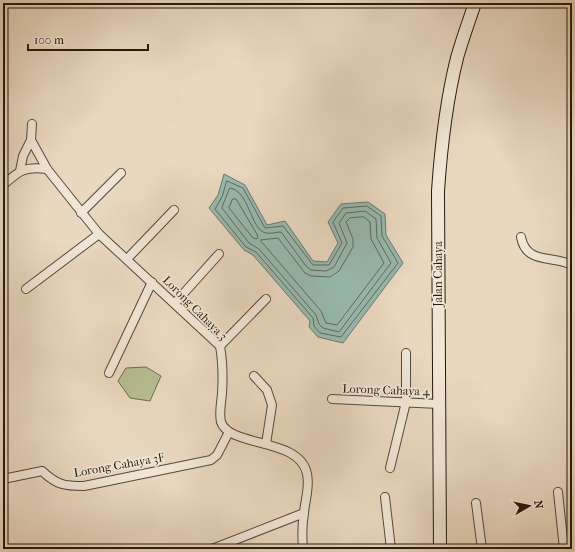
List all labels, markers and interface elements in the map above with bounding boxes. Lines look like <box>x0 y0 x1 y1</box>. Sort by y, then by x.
scale bar <box>28 26 148 52</box>
text: 100 m <box>34 33 64 47</box>
street label: Jalan Cahaya <box>431 241 445 308</box>
street label: Lorong Cahaya 3 <box>160 273 230 343</box>
street label: Lorong Cahaya 4 <box>342 381 431 399</box>
street label: Lorong Cahaya 3F <box>73 450 166 480</box>
north arrow <box>509 486 549 526</box>
text: N <box>531 499 546 510</box>

